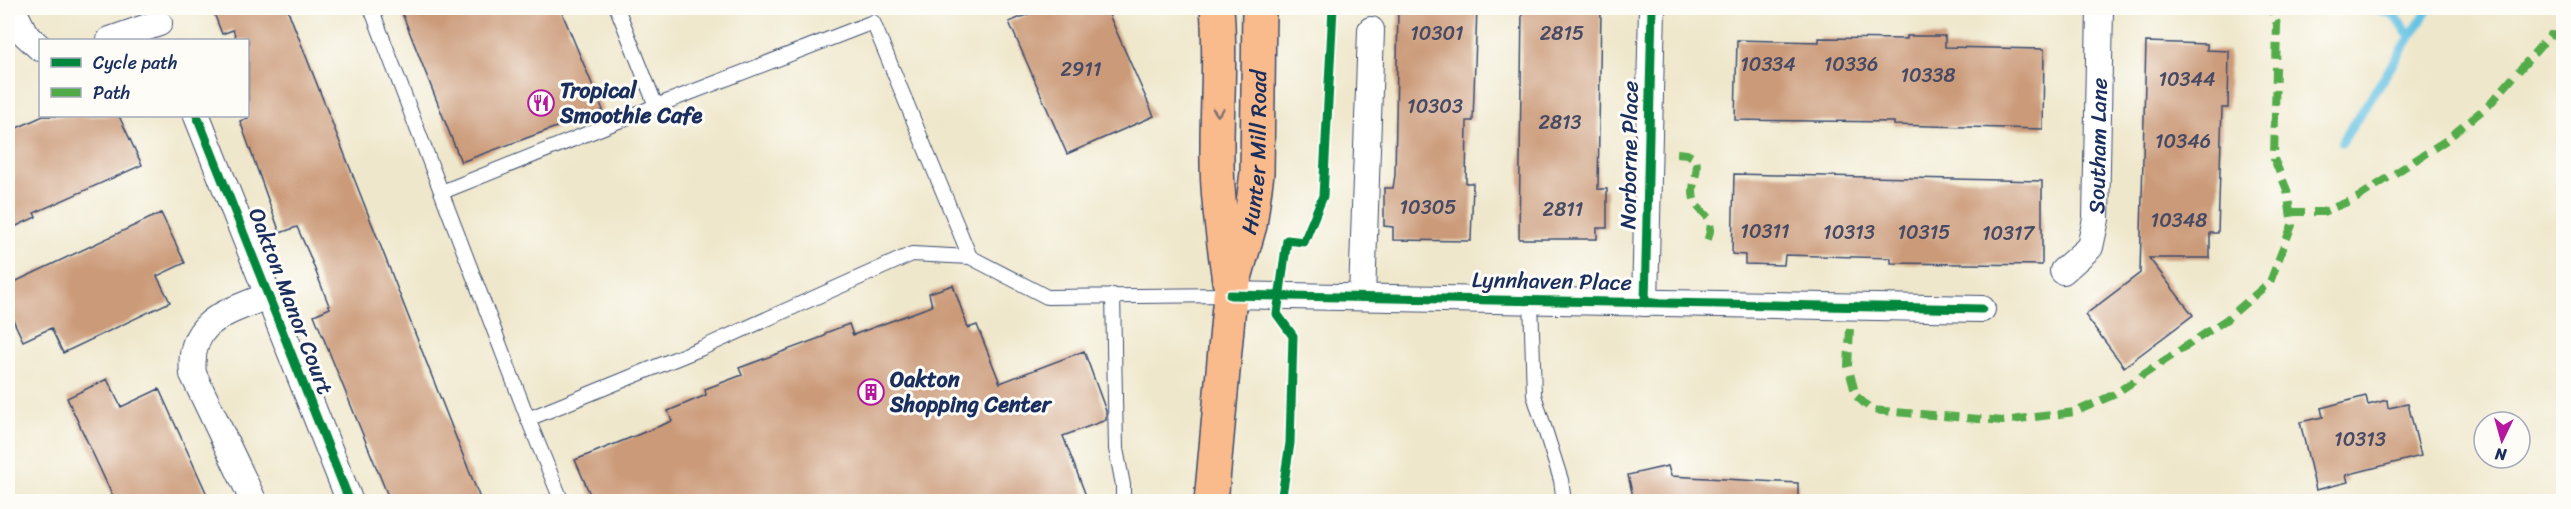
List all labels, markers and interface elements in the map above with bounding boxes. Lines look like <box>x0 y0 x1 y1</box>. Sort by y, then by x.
house number: 10301 <box>1410 16 1464 51</box>
house number: 2815 <box>1540 16 1584 51</box>
legend <box>39 39 249 117</box>
text: Cycle path <box>93 47 177 79</box>
house number: 10334 <box>1740 47 1796 82</box>
house number: 10336 <box>1824 47 1878 82</box>
house number: 2911 <box>1061 52 1101 87</box>
house number: 10338 <box>1900 58 1956 93</box>
house number: 10344 <box>2158 62 2216 97</box>
street label: Hunter Mill Road <box>1229 68 1278 239</box>
place label: Tropical Smoothie Cafe <box>559 71 703 135</box>
text: Path <box>93 77 130 109</box>
street label: Southam Lane <box>2077 77 2118 214</box>
street label: Norborne Place <box>1608 80 1650 230</box>
restaurant icon: Tropical Smoothie Cafe <box>526 88 556 118</box>
house number: 10303 <box>1407 89 1463 124</box>
house number: 2813 <box>1538 105 1582 140</box>
one-way arrow <box>1212 108 1225 117</box>
house number: 10346 <box>2155 124 2211 159</box>
house number: 10305 <box>1399 190 1457 225</box>
house number: 2811 <box>1543 192 1583 227</box>
street label: Oakton Manor Court <box>237 202 345 401</box>
house number: 10348 <box>2151 203 2207 238</box>
house number: 10311 <box>1740 214 1790 249</box>
house number: 10313 <box>1823 215 1875 250</box>
house number: 10315 <box>1898 215 1951 250</box>
house number: 10317 <box>1982 216 2036 251</box>
street label: Lynnhaven Place <box>1472 260 1632 302</box>
place label: Oakton Shopping Center <box>889 360 1053 424</box>
building icon: Oakton Shopping Center <box>856 377 886 407</box>
north arrow <box>2472 410 2532 470</box>
house number: 10313 <box>2334 422 2386 457</box>
text: N <box>2493 439 2509 469</box>

